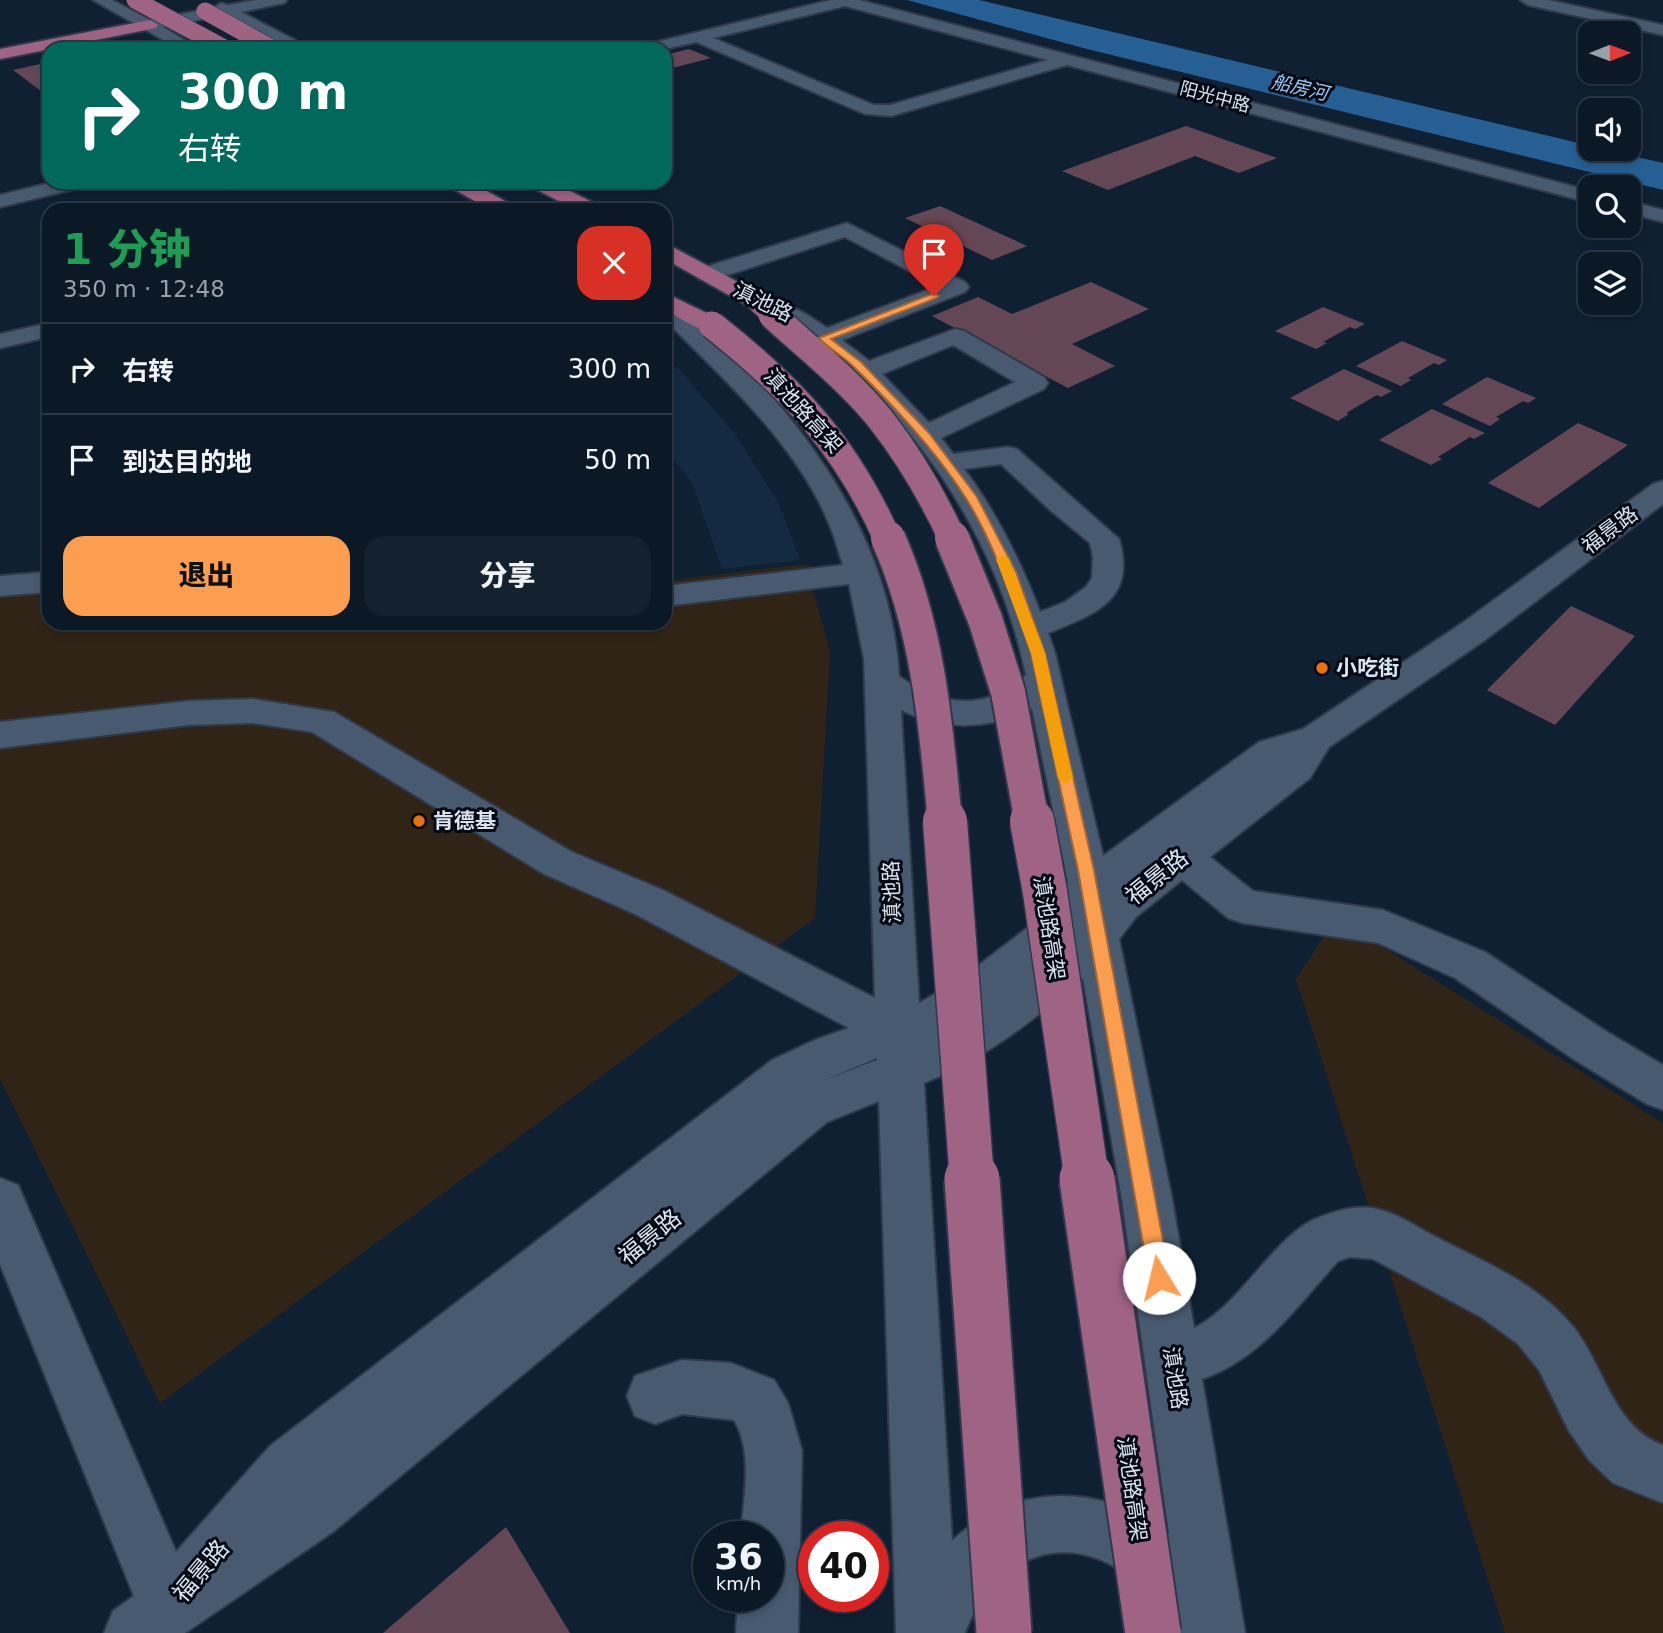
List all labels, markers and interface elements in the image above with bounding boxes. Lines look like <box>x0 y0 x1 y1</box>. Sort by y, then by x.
north arrow <box>1578 21 1642 84</box>
map controls <box>1578 21 1641 315</box>
text: 300 m <box>178 64 348 121</box>
icon: right <box>63 70 154 161</box>
water label: 船房河 <box>1270 70 1334 105</box>
street label: 阳光中路 <box>1178 77 1253 116</box>
button: sound <box>1578 98 1641 161</box>
text: 右转 <box>178 130 242 168</box>
button: search <box>1578 175 1641 238</box>
pin <box>904 224 964 296</box>
text: 1 分钟 <box>63 225 191 274</box>
button: close <box>577 226 651 300</box>
icon: arrive <box>915 235 953 273</box>
button: layers <box>1578 252 1641 315</box>
text: 350 m · 12:48 <box>63 276 225 302</box>
street label: 滇池路 <box>729 277 797 327</box>
icon: right <box>63 350 101 388</box>
text: 300 m <box>568 354 651 384</box>
text: 右转 <box>122 356 174 386</box>
street label: 滇池路高架 <box>759 364 847 458</box>
icon: arrive <box>63 441 101 479</box>
text: 50 m <box>584 445 651 475</box>
text: 到达目的地 <box>122 447 252 477</box>
street label: 福景路 <box>1578 501 1642 559</box>
button: 退出 <box>63 536 350 616</box>
button: 分享 <box>364 536 651 616</box>
place label: 小吃街 <box>1336 656 1399 680</box>
marker: 小吃街 <box>1314 660 1330 676</box>
place label: 肯德基 <box>433 809 496 833</box>
marker: 肯德基 <box>411 813 427 829</box>
street label: 福景路 <box>1120 843 1194 911</box>
street label: 滇池路 <box>879 860 905 924</box>
street label: 滇池路高架 <box>1029 874 1069 982</box>
street label: 福景路 <box>613 1203 687 1271</box>
position arrow <box>1122 1241 1196 1315</box>
street label: 滇池路 <box>1158 1345 1192 1411</box>
street label: 滇池路高架 <box>1113 1435 1151 1543</box>
speed limit sign: 40 <box>798 1521 889 1612</box>
street label: 福景路 <box>167 1534 235 1608</box>
text: 36 <box>714 1537 763 1577</box>
text: km/h <box>716 1573 761 1594</box>

